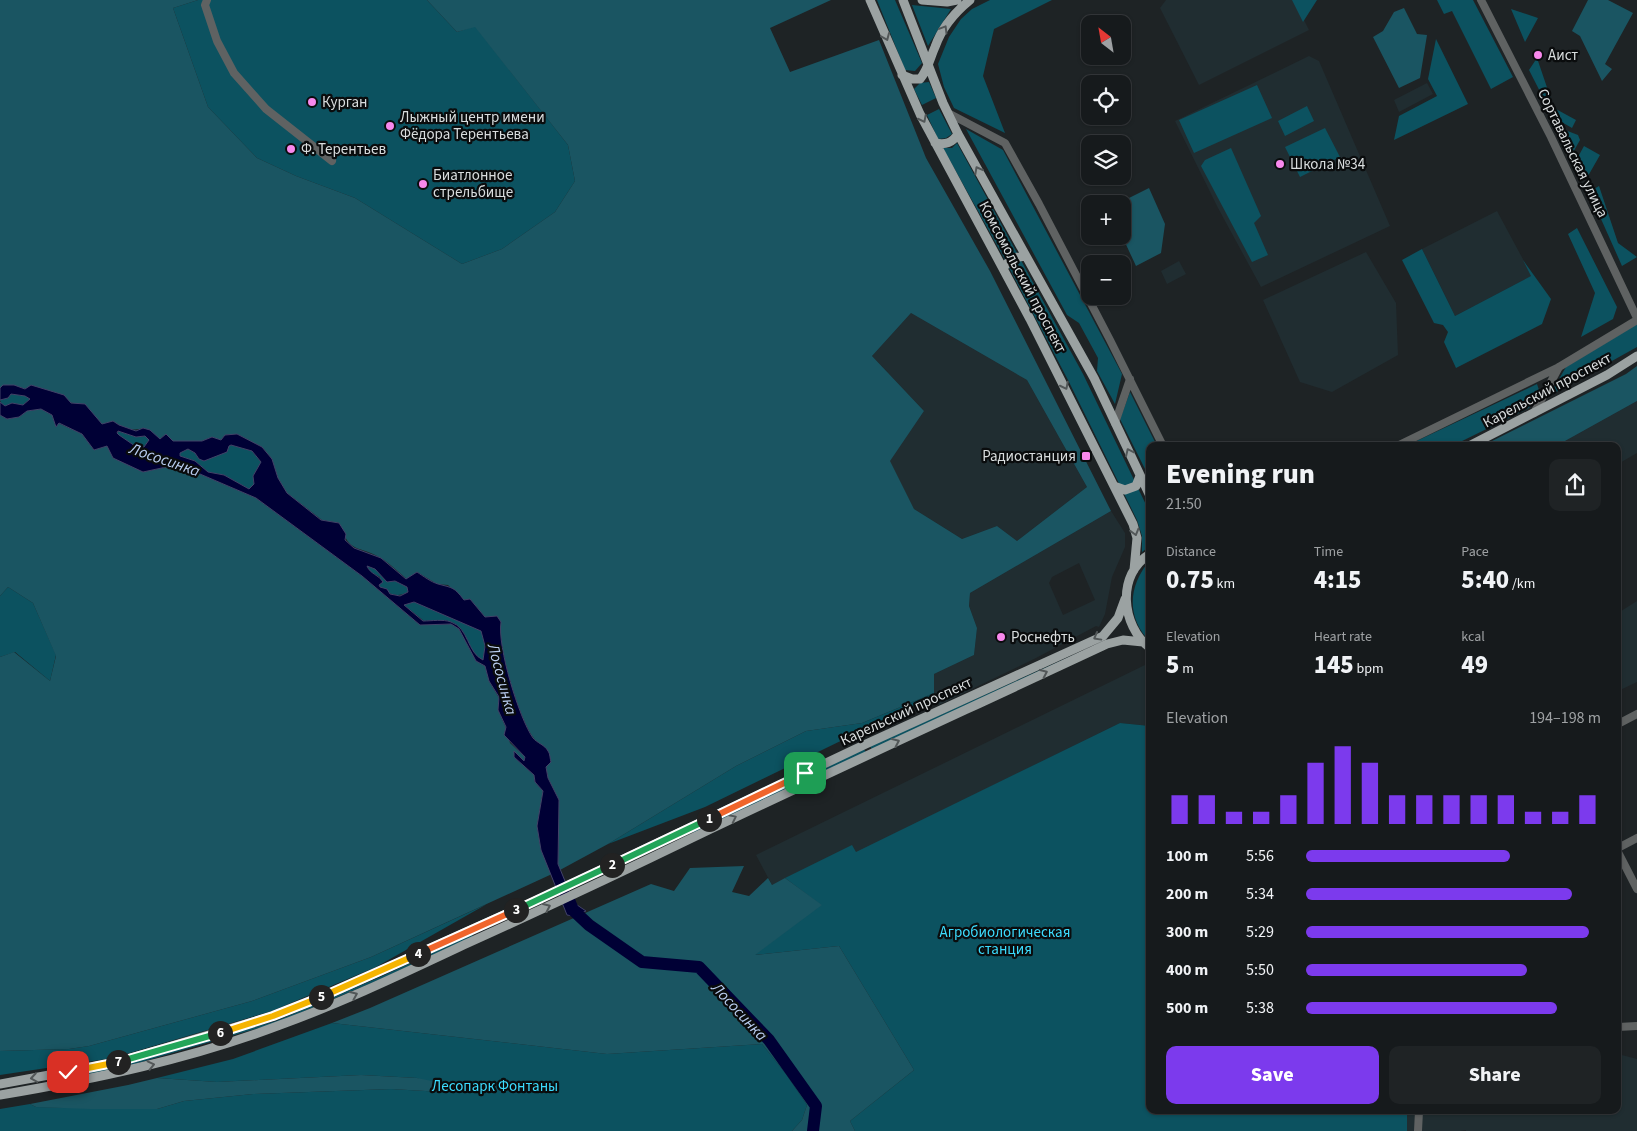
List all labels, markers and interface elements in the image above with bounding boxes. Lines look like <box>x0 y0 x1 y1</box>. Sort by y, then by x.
north arrow <box>1081 15 1131 65</box>
map controls <box>1081 15 1131 305</box>
one-way arrow <box>937 25 947 34</box>
one-way arrow <box>880 32 890 41</box>
place label: Аист <box>1548 45 1578 66</box>
marker: Аист <box>1532 49 1544 61</box>
button: locate <box>1081 75 1131 125</box>
street label: Сортавальская улица <box>1532 85 1613 221</box>
place label: Курган <box>322 92 367 113</box>
marker: Курган <box>306 96 318 108</box>
place label: Лыжный центр имени Фёдора Терентьева <box>400 107 545 145</box>
one-way arrow <box>917 114 927 123</box>
marker: Лыжный центр имени Фёдора Терентьева <box>384 120 396 132</box>
button: layers <box>1081 135 1131 185</box>
place label: Ф. Терентьев <box>301 139 386 160</box>
marker: Ф. Терентьев <box>285 143 297 155</box>
place label: Школа №34 <box>1290 154 1366 175</box>
marker: Школа №34 <box>1274 158 1286 170</box>
place label: Биатлонное стрельбище <box>433 165 513 203</box>
one-way arrow <box>974 167 984 176</box>
marker: Биатлонное стрельбище <box>417 178 429 190</box>
button: + <box>1081 195 1131 245</box>
street label: Комсомольский проспект <box>974 198 1072 357</box>
button: − <box>1081 255 1131 305</box>
street label: Карельский проспект <box>1479 348 1615 433</box>
one-way arrow <box>1059 381 1069 390</box>
water label: Лососинка <box>126 437 203 482</box>
place label: Радиостанция <box>982 446 1076 467</box>
one-way arrow <box>1125 448 1135 457</box>
marker: Радиостанция <box>1080 450 1092 462</box>
text: Evening run <box>1166 454 1315 494</box>
button: share <box>1549 459 1601 511</box>
text: 21:50 <box>1166 493 1202 515</box>
one-way arrow <box>1129 528 1139 536</box>
text: Distance <box>1166 542 1216 562</box>
text: Time <box>1314 542 1343 562</box>
text: Pace <box>1461 542 1489 562</box>
text: 0.75 <box>1166 562 1214 598</box>
text: 4:15 <box>1314 562 1361 598</box>
text: 5:40 <box>1461 562 1509 598</box>
text: km <box>1214 574 1235 594</box>
text: /km <box>1509 574 1535 594</box>
place label: Роснефть <box>1011 627 1075 648</box>
text: Elevation <box>1166 627 1221 647</box>
text: Heart rate <box>1314 627 1372 647</box>
text: kcal <box>1461 627 1485 647</box>
marker: Роснефть <box>995 631 1007 643</box>
one-way arrow <box>1094 631 1103 641</box>
water label: Лососинка <box>482 640 522 718</box>
text: 5 <box>1166 647 1179 683</box>
text: 145 <box>1314 647 1354 683</box>
text: 49 <box>1461 647 1488 683</box>
text: m <box>1179 659 1194 679</box>
text: bpm <box>1354 659 1384 679</box>
one-way arrow <box>1039 669 1048 679</box>
street label: Карельский проспект <box>837 672 976 751</box>
text: Elevation <box>1166 707 1228 729</box>
text: 194–198 m <box>1529 707 1601 729</box>
one-way arrow <box>891 738 900 748</box>
pin <box>784 752 826 794</box>
icon: arrive <box>791 759 819 787</box>
pin: 1 <box>696 806 722 832</box>
text: 1 <box>706 809 713 829</box>
one-way arrow <box>728 814 737 825</box>
text: 100 m <box>1166 845 1208 867</box>
text: 5:56 <box>1246 845 1274 867</box>
pin: 2 <box>600 852 624 878</box>
text: 2 <box>609 855 616 875</box>
text: 200 m <box>1166 883 1208 905</box>
text: 5:34 <box>1246 883 1274 905</box>
pin: 3 <box>504 898 528 922</box>
text: 3 <box>513 900 520 920</box>
one-way arrow <box>542 903 551 914</box>
text: 300 m <box>1166 921 1208 943</box>
text: 5:29 <box>1246 921 1274 943</box>
park label: Агробиологическая станция <box>940 922 1070 960</box>
pin: 4 <box>406 942 430 966</box>
text: 4 <box>415 944 422 964</box>
text: 400 m <box>1166 959 1208 981</box>
text: 5:50 <box>1246 959 1274 981</box>
water label: Лососинка <box>706 977 772 1046</box>
pin: 5 <box>308 984 334 1010</box>
text: 5 <box>318 987 325 1007</box>
one-way arrow <box>349 990 358 1001</box>
text: 500 m <box>1166 997 1208 1019</box>
text: 5:38 <box>1246 997 1274 1019</box>
pin: 6 <box>208 1020 232 1046</box>
text: 6 <box>217 1023 224 1043</box>
button: Save <box>1166 1046 1379 1104</box>
button: Share <box>1389 1046 1601 1104</box>
pin: 7 <box>106 1050 130 1074</box>
pin <box>47 1051 89 1093</box>
text: 7 <box>115 1052 122 1072</box>
icon: check <box>54 1058 82 1086</box>
one-way arrow <box>147 1060 156 1071</box>
one-way arrow <box>30 1072 38 1083</box>
park label: Лесопарк Фонтаны <box>432 1076 558 1097</box>

